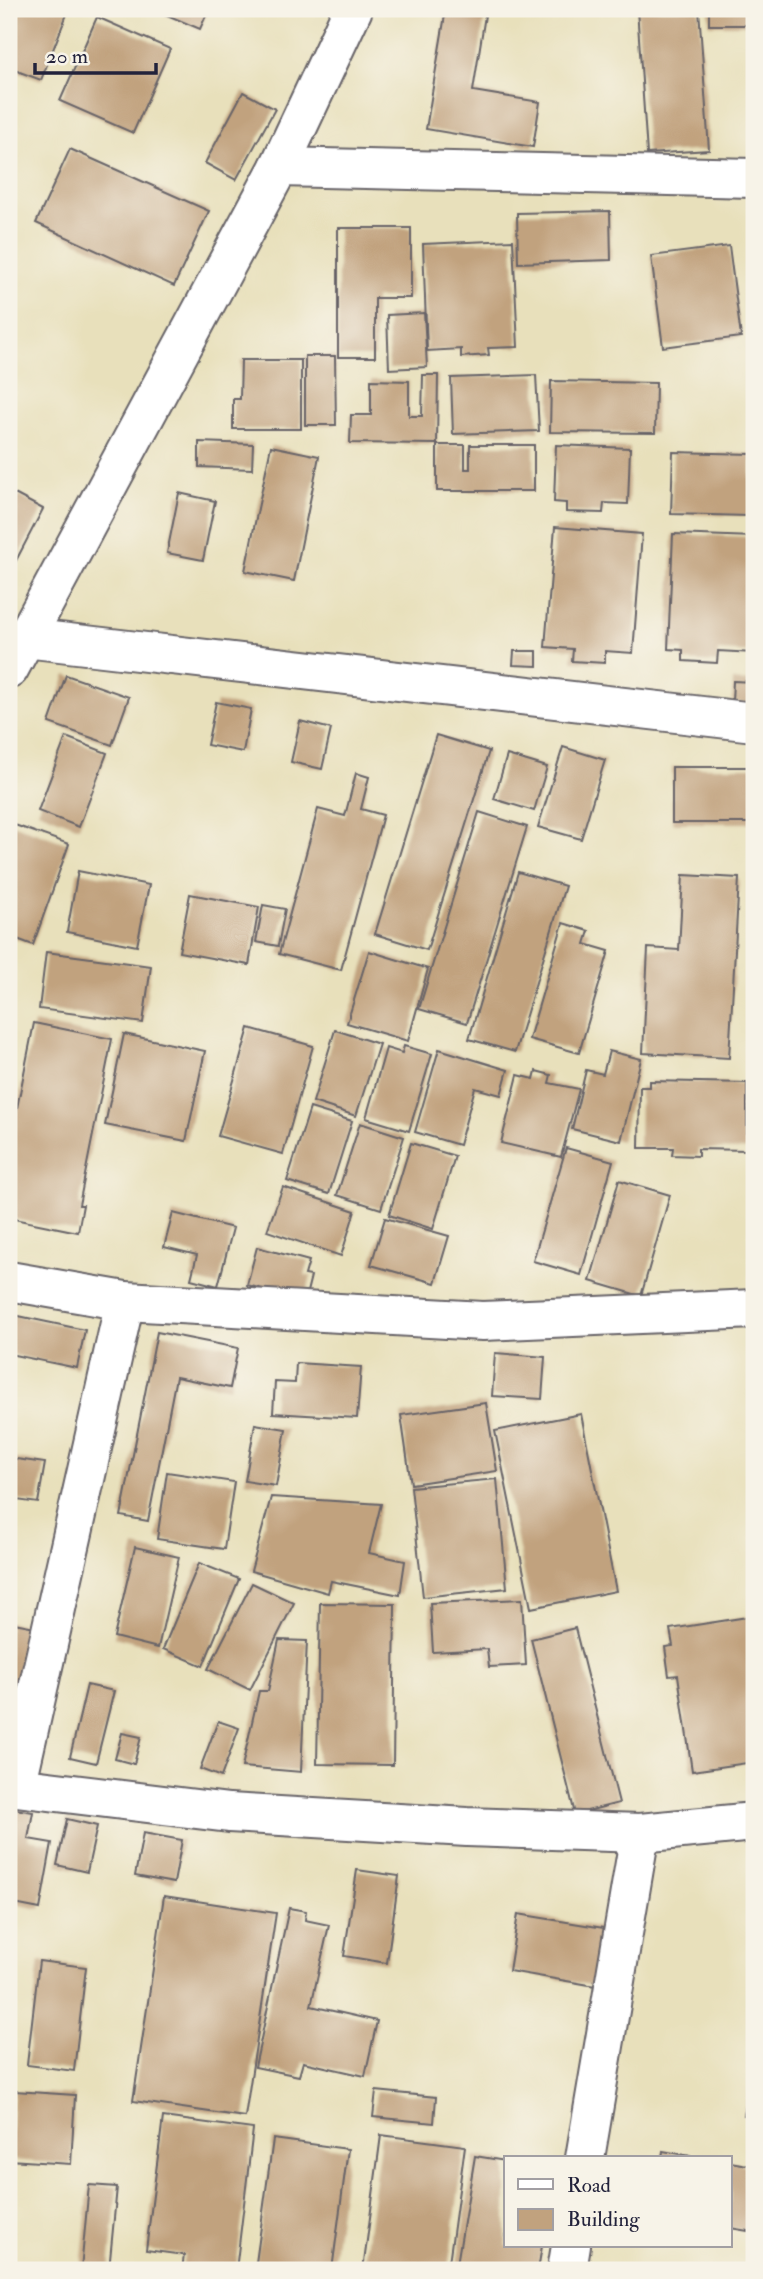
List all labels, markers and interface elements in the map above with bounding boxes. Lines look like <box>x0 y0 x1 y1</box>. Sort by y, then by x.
scale bar <box>35 32 156 76</box>
text: 20 m <box>46 43 88 70</box>
legend <box>504 2156 732 2248</box>
text: Road <box>567 2172 612 2199</box>
text: Building <box>567 2206 640 2233</box>

